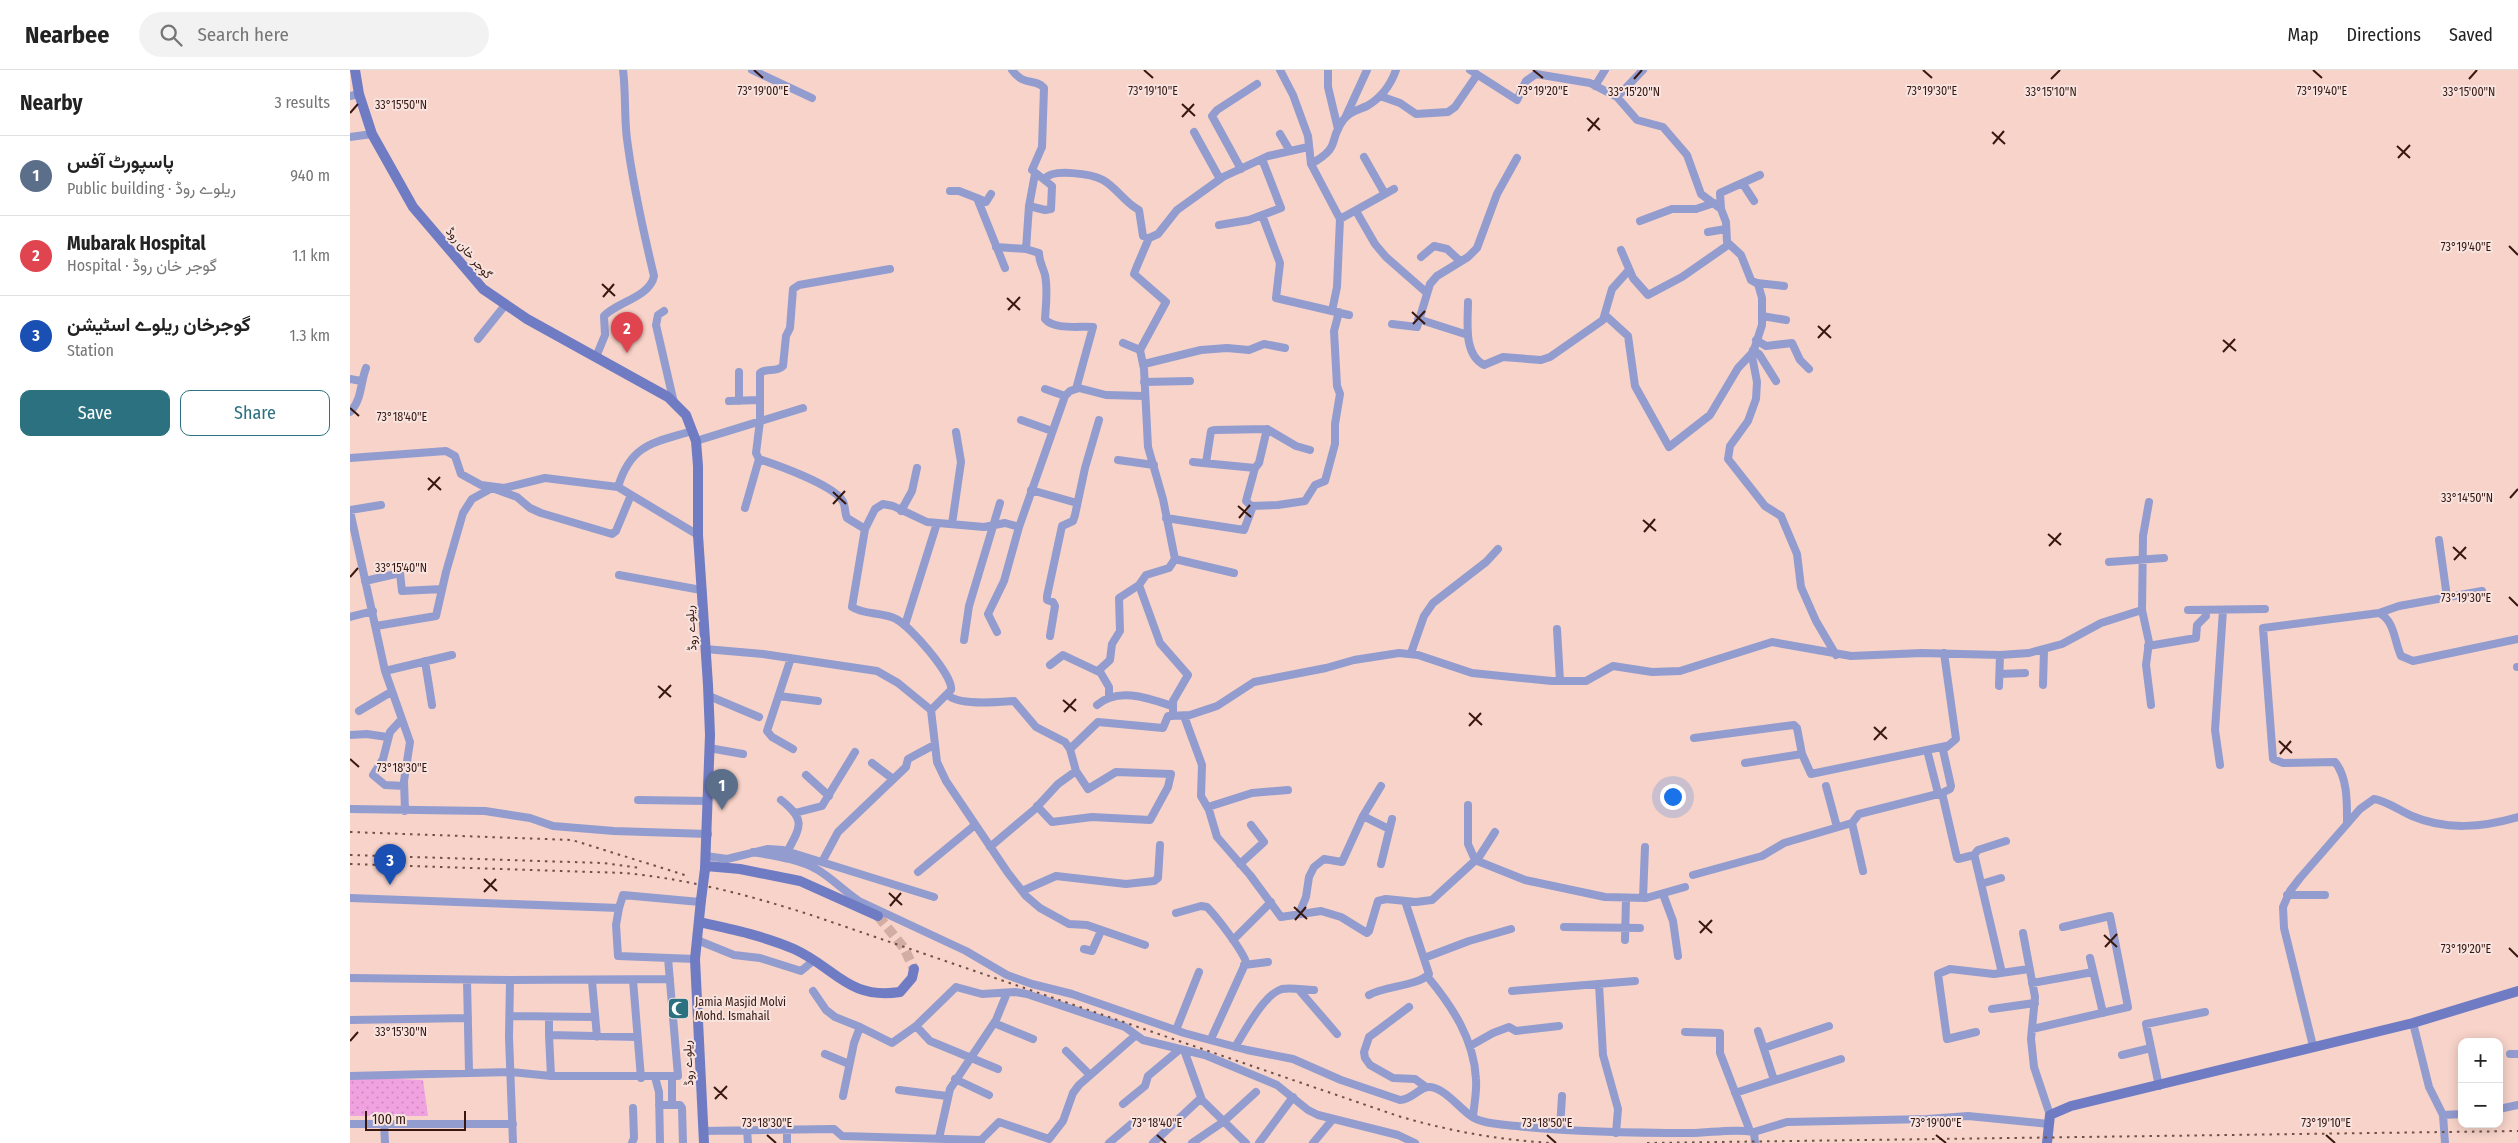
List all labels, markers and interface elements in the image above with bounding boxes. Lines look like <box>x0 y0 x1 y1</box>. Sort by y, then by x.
search box <box>139 12 489 57</box>
text: Nearbee <box>25 21 109 49</box>
icon: search <box>157 21 185 49</box>
text: Search here <box>197 23 289 46</box>
text: Map <box>2287 24 2319 46</box>
text: Directions <box>2347 24 2421 46</box>
text: Saved <box>2449 24 2493 46</box>
text: 73°19'00"E <box>737 84 789 98</box>
text: 73°19'10"E <box>1128 84 1178 98</box>
text: 73°19'20"E <box>1518 84 1569 98</box>
text: 73°19'30"E <box>1907 84 1958 98</box>
text: 73°19'40"E <box>2297 84 2348 98</box>
text: 33°15'20"N <box>1608 85 1660 99</box>
text: 33°15'10"N <box>2025 85 2077 99</box>
text: 33°15'00"N <box>2443 85 2495 99</box>
text: Nearby <box>20 90 82 116</box>
text: 3 results <box>274 93 330 112</box>
text: 33°15'50"N <box>375 98 427 112</box>
text: پاسپورٹ آفس <box>67 150 174 173</box>
text: 1 <box>33 166 39 185</box>
text: 940 m <box>290 166 330 185</box>
text: Public building · ریلوے روڈ <box>67 179 236 198</box>
street label: گوجر خان روڈ <box>442 225 495 282</box>
text: Mubarak Hospital <box>67 232 206 255</box>
text: 73°19'40"E <box>2441 240 2492 254</box>
text: 2 <box>32 246 40 265</box>
text: 1.1 km <box>292 246 330 265</box>
text: Hospital · گوجر خان روڈ <box>67 256 217 275</box>
pin: 2 <box>611 312 643 353</box>
text: گوجرخان ریلوے اسٹیشن <box>67 313 251 336</box>
text: 3 <box>32 326 40 345</box>
text: 1.3 km <box>289 326 330 345</box>
text: Station <box>67 341 114 360</box>
button: Save <box>20 390 170 436</box>
button: Share <box>180 390 330 436</box>
text: 73°18'40"E <box>377 410 428 424</box>
text: 33°14'50"N <box>2441 491 2493 505</box>
text: 33°15'40"N <box>375 561 427 575</box>
text: 73°19'30"E <box>2441 591 2492 605</box>
street label: ریلوے روڈ <box>682 605 701 651</box>
text: 73°18'30"E <box>377 761 428 775</box>
pin: 1 <box>706 769 738 810</box>
your location <box>1660 784 1686 810</box>
pin: 3 <box>374 844 406 885</box>
text: 73°19'20"E <box>2441 942 2492 956</box>
place label: Jamia Masjid Molvi Mohd. Ismahail <box>695 995 786 1023</box>
mosque icon: Jamia Masjid Molvi Mohd. Ismahail <box>667 997 691 1021</box>
text: 33°15'30"N <box>375 1025 427 1039</box>
map controls <box>2458 1038 2503 1128</box>
button: + <box>2458 1038 2503 1083</box>
street label: ریلوے روڈ <box>680 1040 697 1086</box>
button: − <box>2458 1083 2503 1128</box>
scale bar <box>365 1108 466 1131</box>
text: 100 m <box>372 1111 406 1128</box>
text: 73°18'30"E <box>742 1116 793 1130</box>
text: 73°18'40"E <box>1132 1116 1183 1130</box>
text: 73°18'50"E <box>1522 1116 1573 1130</box>
text: 73°19'00"E <box>1910 1116 1962 1130</box>
text: 73°19'10"E <box>2301 1116 2351 1130</box>

